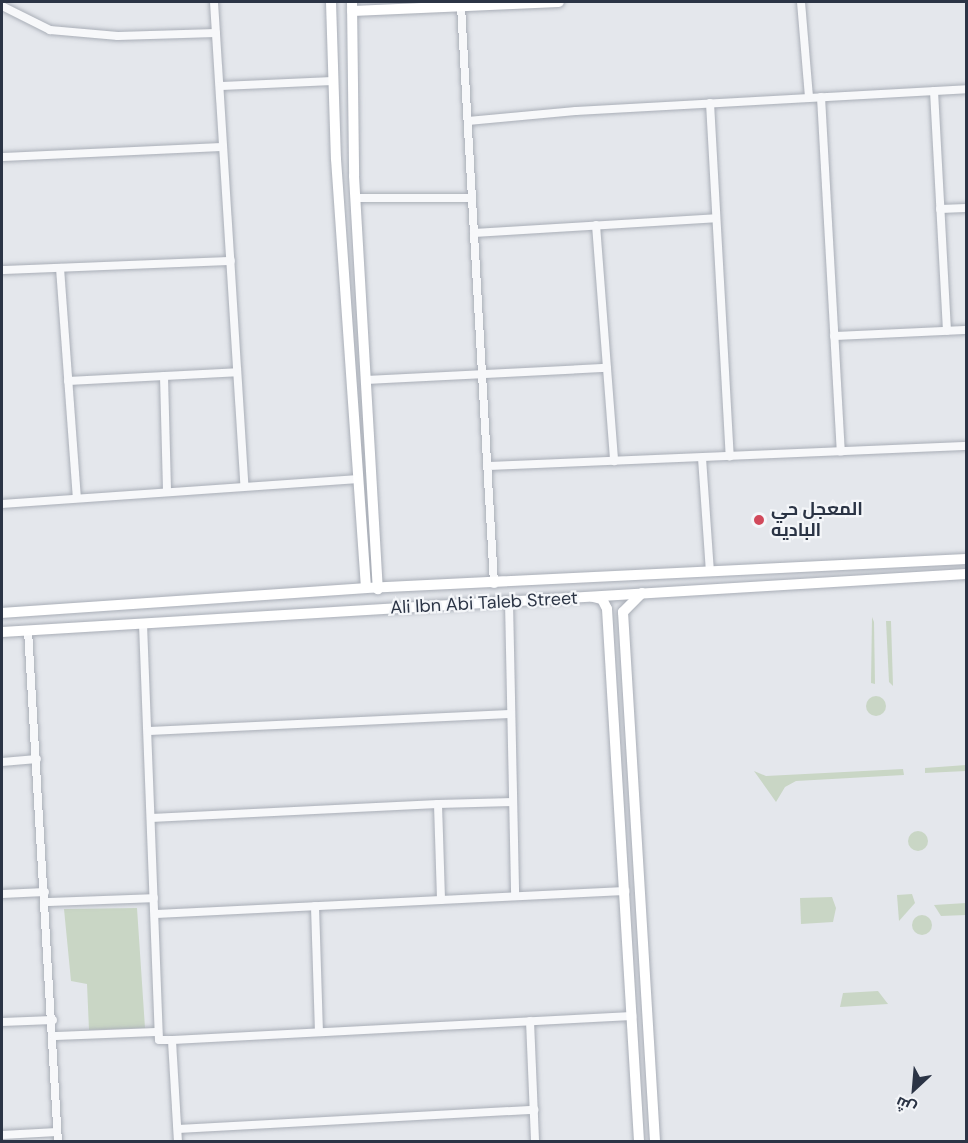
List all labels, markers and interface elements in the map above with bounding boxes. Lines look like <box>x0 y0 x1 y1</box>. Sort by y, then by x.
place label: المعجل حي الباديه <box>771 499 863 542</box>
marker: المعجل حي الباديه <box>752 513 766 527</box>
street label: Ali Ibn Abi Taleb Street <box>390 587 578 619</box>
north arrow <box>884 1059 944 1119</box>
text: ش <box>892 1092 920 1120</box>

